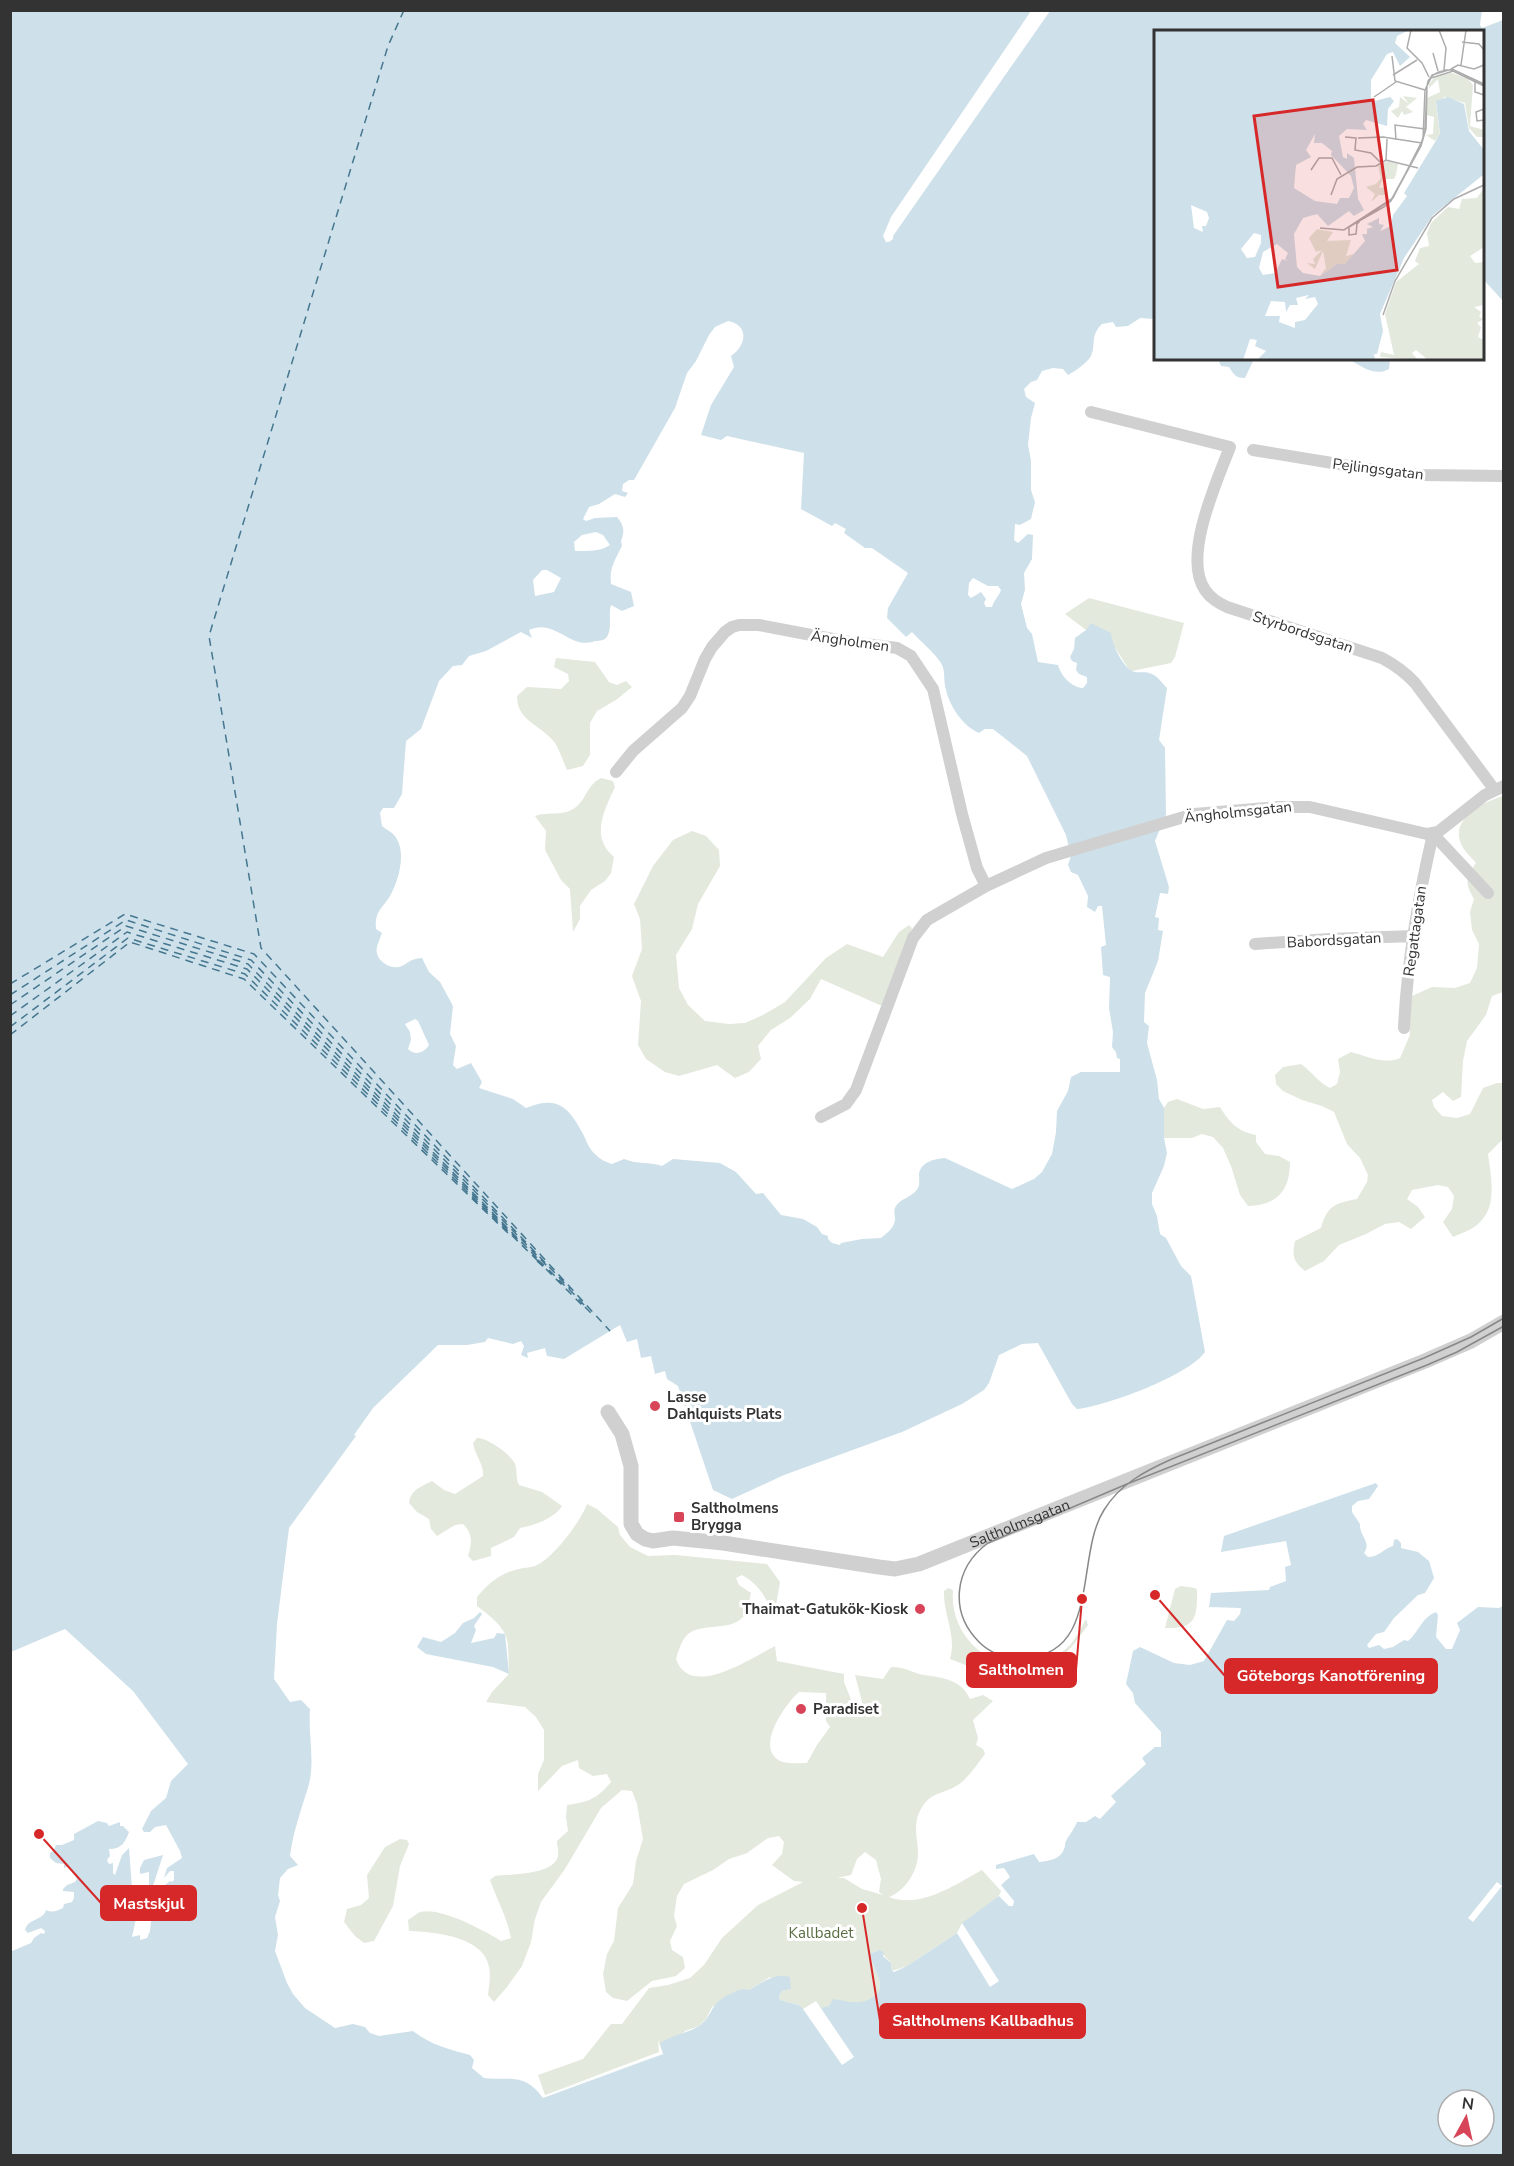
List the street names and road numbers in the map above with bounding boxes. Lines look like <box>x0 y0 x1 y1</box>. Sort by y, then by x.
street label: Pejlingsgatan <box>1331 453 1425 485</box>
street label: Styrbordsgatan <box>1250 606 1356 658</box>
street label: Ängholmen <box>810 626 890 656</box>
street label: Ängholmsgatan <box>1183 796 1293 828</box>
street label: Regattagatan <box>1399 884 1431 978</box>
street label: Babordsgatan <box>1286 928 1382 952</box>
street label: Saltholmsgatan <box>966 1495 1073 1553</box>

